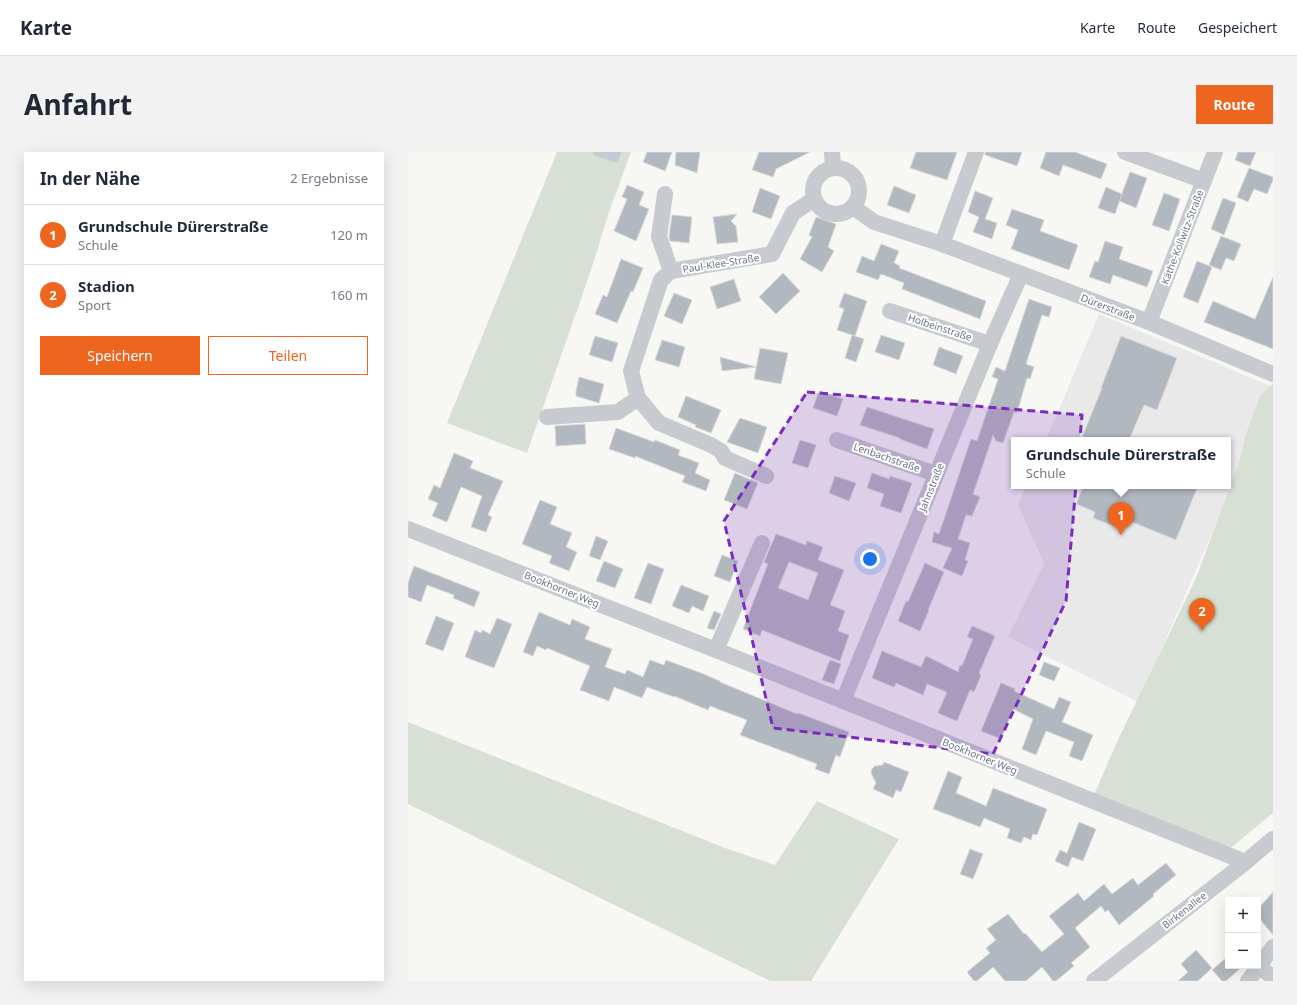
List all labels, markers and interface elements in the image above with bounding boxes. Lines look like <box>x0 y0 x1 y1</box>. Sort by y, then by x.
text: Karte <box>20 15 72 41</box>
text: Karte <box>1080 18 1115 37</box>
text: Route <box>1137 18 1176 37</box>
text: Gespeichert <box>1198 18 1277 37</box>
text: Anfahrt <box>24 85 132 123</box>
button: Route <box>1196 85 1273 124</box>
text: In der Nähe <box>40 167 140 190</box>
text: 2 Ergebnisse <box>290 169 368 187</box>
street label: Käthe-Kollwitz-Straße <box>1157 187 1207 286</box>
text: Grundschule Dürerstraße <box>78 216 268 236</box>
text: 1 <box>49 226 57 244</box>
text: 120 m <box>330 226 368 244</box>
text: Schule <box>78 236 118 254</box>
street label: Paul-Klee-Straße <box>682 250 761 276</box>
text: Stadion <box>78 276 135 296</box>
text: 2 <box>49 286 57 304</box>
text: 160 m <box>330 286 368 304</box>
street label: Dürerstraße <box>1079 290 1137 324</box>
text: Sport <box>78 296 111 314</box>
street label: Holbeinstraße <box>906 310 974 344</box>
button: Speichern <box>40 336 200 375</box>
button: Teilen <box>208 336 368 375</box>
popup <box>1011 437 1231 489</box>
street label: Lenbachstraße <box>852 439 923 475</box>
text: Grundschule Dürerstraße <box>1026 444 1216 464</box>
street label: Jahnstraße <box>915 461 947 514</box>
text: Schule <box>1026 464 1066 482</box>
pin: 1 <box>1108 502 1134 535</box>
your location <box>860 549 880 569</box>
street label: Bookhorner Weg <box>522 568 602 610</box>
pin: 2 <box>1189 598 1215 631</box>
street label: Bookhorner Weg <box>940 735 1020 777</box>
street label: Birkenallee <box>1159 888 1209 932</box>
map controls <box>1225 897 1261 969</box>
button: + <box>1225 897 1261 933</box>
button: − <box>1225 933 1261 969</box>

